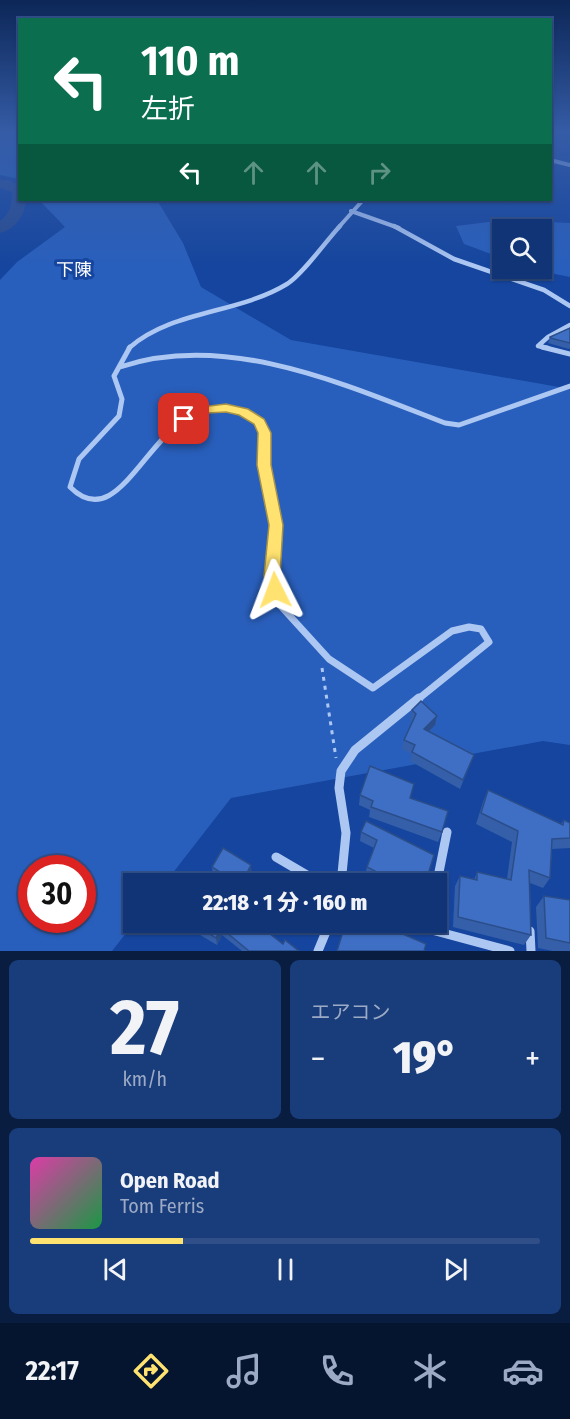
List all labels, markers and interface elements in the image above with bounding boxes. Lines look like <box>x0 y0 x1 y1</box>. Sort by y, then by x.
text: 110 m <box>141 36 240 86</box>
icon: left <box>42 42 120 120</box>
text: 左折 <box>141 93 195 125</box>
icon: left <box>174 156 207 189</box>
icon: ahead <box>237 156 270 189</box>
icon: ahead <box>300 156 333 189</box>
icon: right <box>363 156 396 189</box>
map controls <box>492 219 552 279</box>
button: search <box>492 219 552 279</box>
district label: 下陳 <box>56 259 92 281</box>
pin <box>158 393 209 444</box>
icon: arrive <box>167 402 200 435</box>
position arrow <box>243 558 307 622</box>
speed limit sign: 30 <box>18 855 96 933</box>
text: 22:18 · 1 分 · 160 m <box>203 889 367 916</box>
text: 27 <box>110 981 179 1075</box>
text: エアコン <box>311 1000 391 1024</box>
text: 19° <box>393 1031 457 1085</box>
text: − <box>311 1039 325 1079</box>
text: + <box>525 1039 540 1079</box>
text: km/h <box>122 1067 167 1091</box>
text: Open Road <box>120 1167 220 1194</box>
text: Tom Ferris <box>120 1194 204 1218</box>
icon: previous <box>99 1253 132 1286</box>
icon: pause <box>269 1253 302 1286</box>
icon: next <box>439 1253 472 1286</box>
icon: directions <box>130 1350 172 1392</box>
icon: music <box>223 1350 265 1392</box>
icon: phone <box>316 1350 358 1392</box>
icon: climate <box>409 1350 451 1392</box>
icon: car <box>502 1350 544 1392</box>
text: 22:17 <box>26 1355 79 1387</box>

